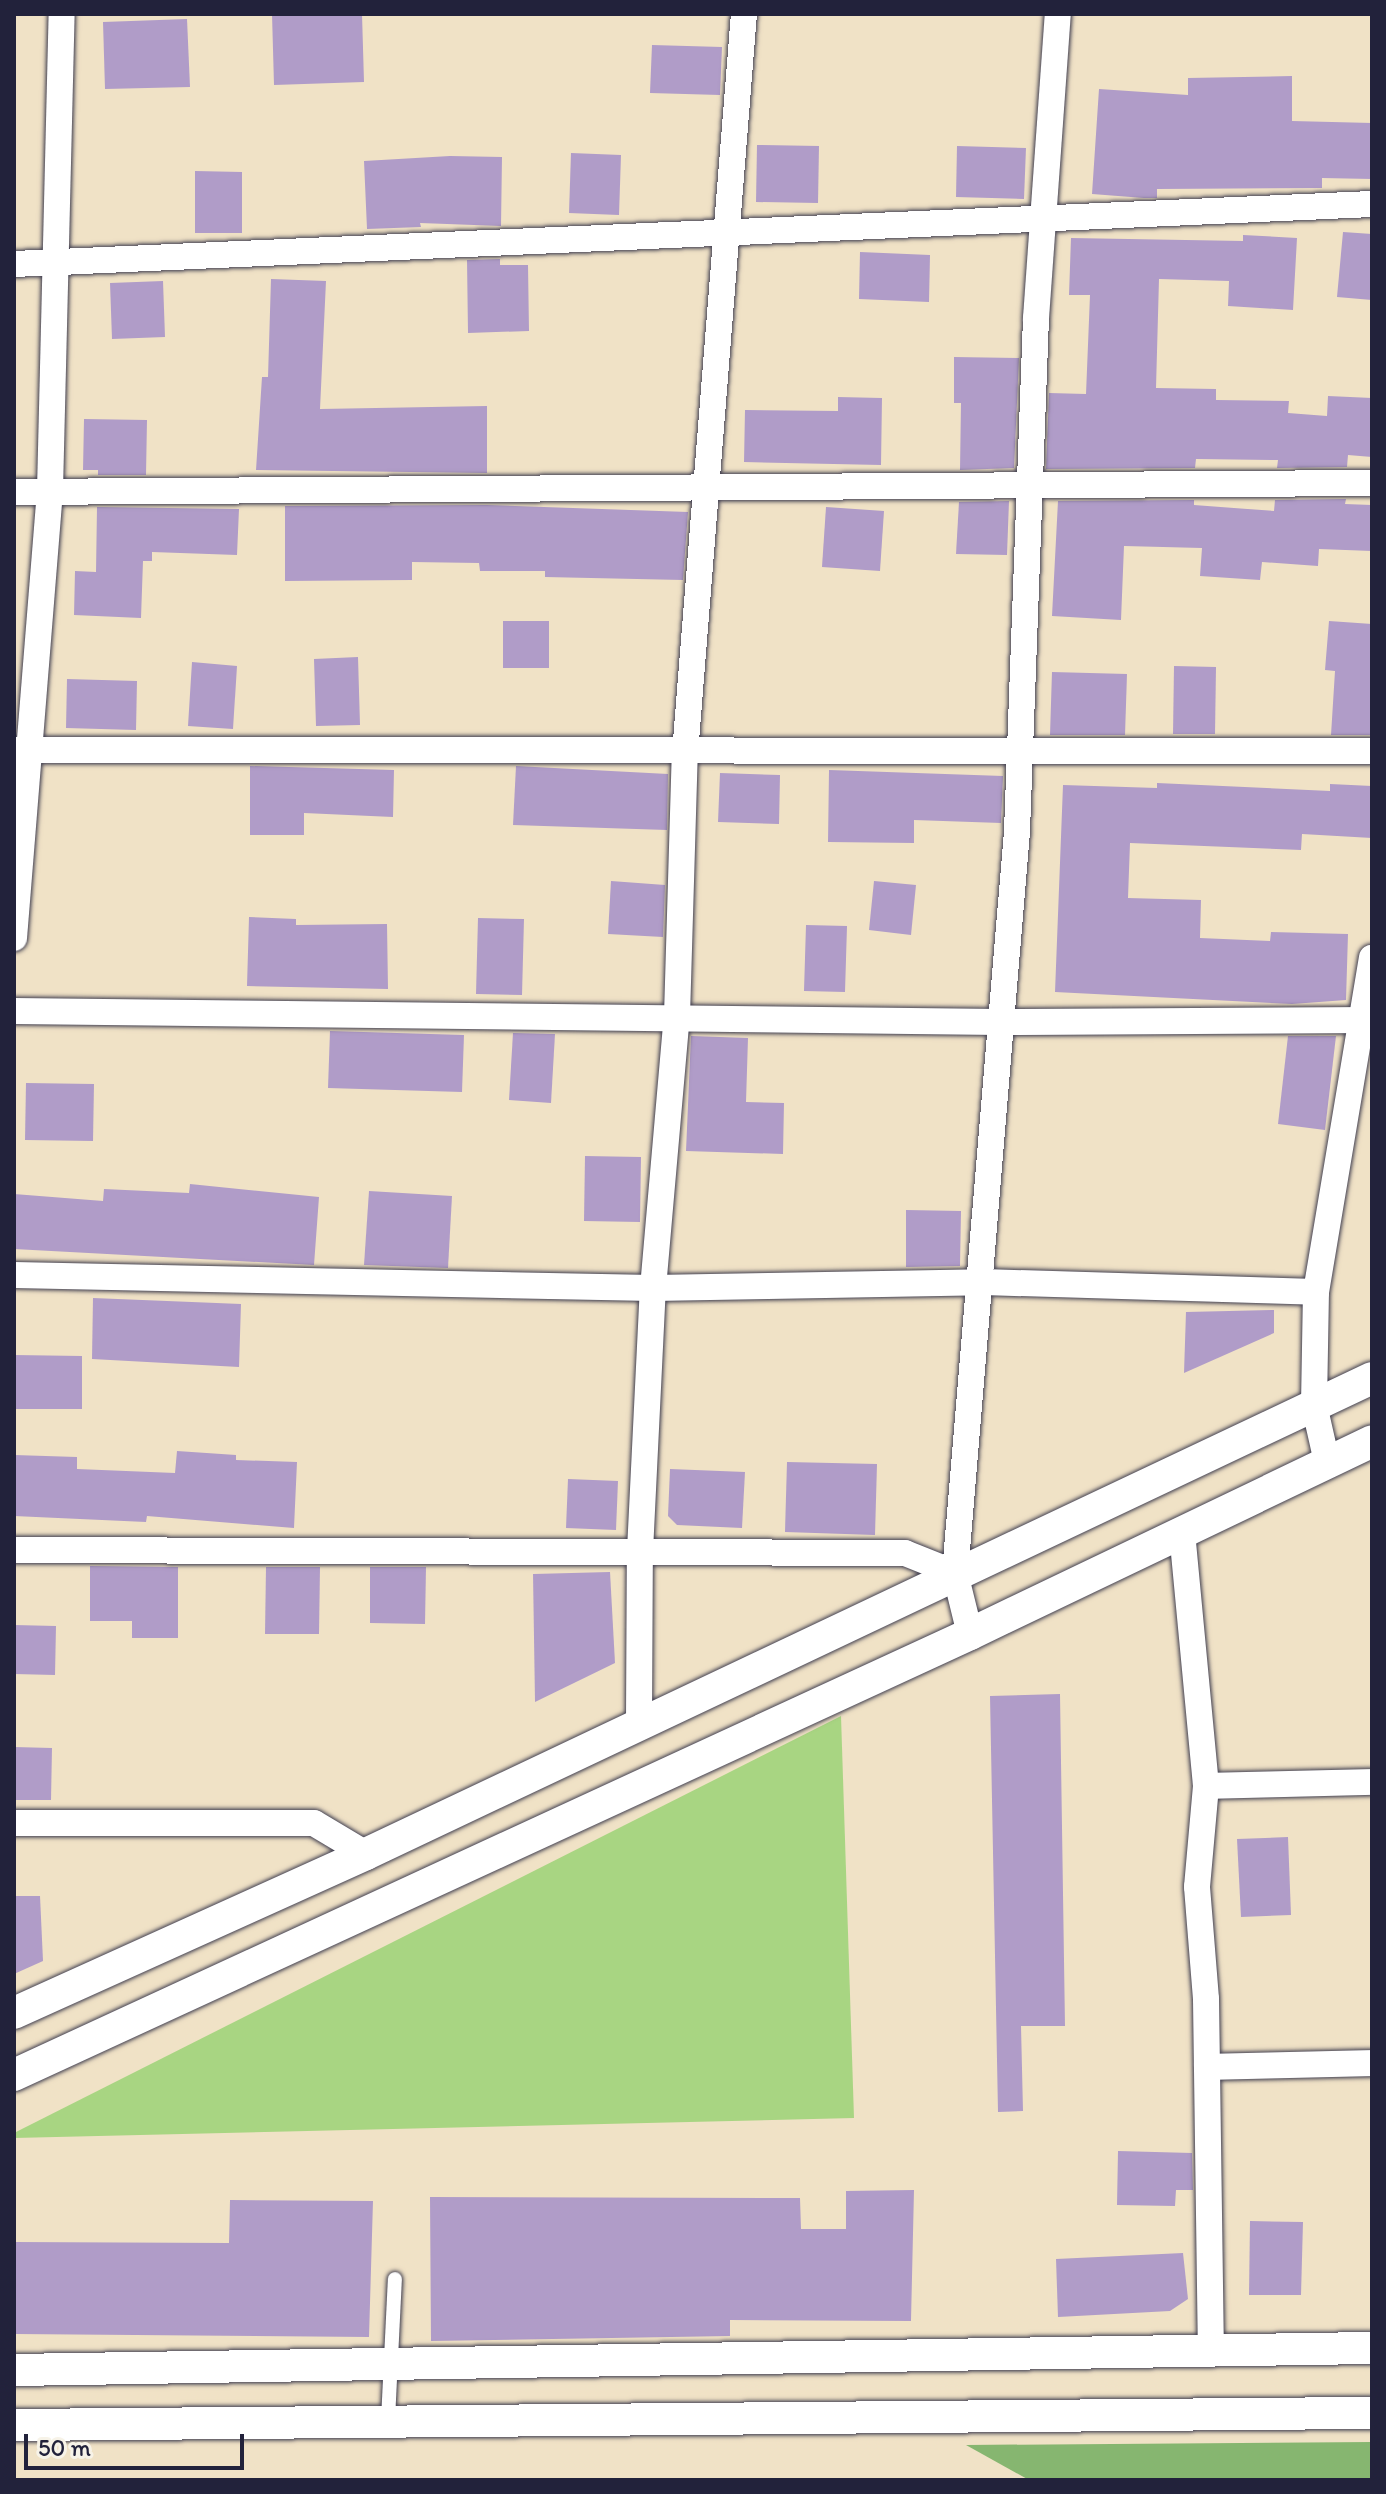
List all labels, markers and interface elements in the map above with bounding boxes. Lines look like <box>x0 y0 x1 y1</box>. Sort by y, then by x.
scale bar <box>28 2418 248 2468</box>
text: 50 m <box>38 2433 91 2462</box>

